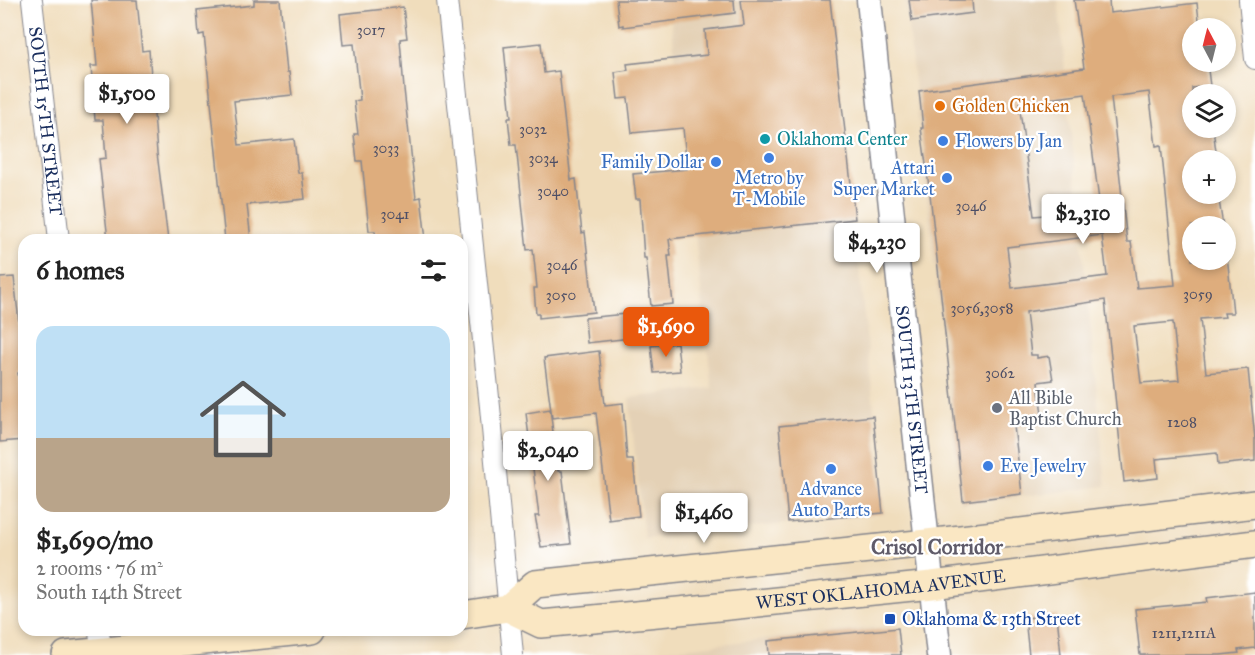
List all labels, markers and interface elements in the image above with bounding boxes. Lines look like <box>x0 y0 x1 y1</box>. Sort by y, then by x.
north arrow <box>1182 18 1236 72</box>
map controls <box>1182 18 1236 270</box>
house number: 3017 <box>357 21 385 39</box>
street label: SOUTH 15TH STREET <box>24 25 67 217</box>
pin: $1,500 <box>78 74 176 125</box>
text: $1,500 <box>98 81 156 105</box>
button: layers <box>1182 84 1236 138</box>
place label: Golden Chicken <box>952 95 1070 117</box>
marker: Golden Chicken <box>933 99 947 113</box>
house number: 3032 <box>519 120 548 138</box>
place label: Oklahoma Center <box>777 128 907 150</box>
place label: Flowers by Jan <box>955 130 1062 153</box>
marker: Oklahoma Center <box>758 132 772 146</box>
marker: Flowers by Jan <box>936 134 950 148</box>
house number: 3033 <box>373 139 399 157</box>
house number: 3034 <box>528 149 558 167</box>
button: + <box>1182 150 1236 204</box>
place label: Family Dollar <box>601 151 704 173</box>
marker: Metro by T-Mobile <box>762 151 776 165</box>
marker: Family Dollar <box>709 155 723 169</box>
place label: Attari Super Market <box>833 157 936 200</box>
place label: Metro by T-Mobile <box>732 167 806 210</box>
marker: Attari Super Market <box>940 171 954 185</box>
house number: 3040 <box>537 182 569 200</box>
pin: $2,310 <box>1034 194 1132 245</box>
house number: 3046 <box>956 197 988 215</box>
text: $2,310 <box>1056 201 1110 225</box>
house number: 3041 <box>380 205 410 223</box>
button: − <box>1182 216 1236 270</box>
pin: $4,230 <box>828 223 926 274</box>
text: $4,230 <box>848 230 906 254</box>
text: 6 homes <box>36 254 125 286</box>
icon: filters <box>417 254 450 287</box>
house number: 3046 <box>547 256 579 274</box>
house number: 3059 <box>1183 285 1213 303</box>
house number: 3050 <box>546 286 576 304</box>
house number: 3056,3058 <box>951 299 1013 317</box>
street label: SOUTH 13TH STREET <box>891 304 933 495</box>
pin: $1,690 <box>617 307 715 358</box>
text: $1,690 <box>637 314 695 338</box>
house number: 3062 <box>985 364 1016 382</box>
icon: home <box>189 365 297 473</box>
place label: All Bible Baptist Church <box>1008 387 1122 430</box>
marker: All Bible Baptist Church <box>990 401 1004 415</box>
house number: 1208 <box>1167 413 1197 431</box>
pin: $2,040 <box>499 431 597 482</box>
text: $2,040 <box>517 438 579 462</box>
place label: Eve Jewelry <box>1000 455 1086 478</box>
marker: Eve Jewelry <box>981 459 995 473</box>
marker: Advance Auto Parts <box>824 462 838 476</box>
place label: Advance Auto Parts <box>791 478 870 521</box>
pin: $1,460 <box>655 493 753 544</box>
text: $1,460 <box>675 500 733 524</box>
text: $1,690/mo <box>36 524 153 556</box>
district label: Crisol Corridor <box>871 534 1004 560</box>
text: 2 rooms · 76 m² <box>36 556 163 580</box>
street label: WEST OKLAHOMA AVENUE <box>755 565 1007 614</box>
text: South 14th Street <box>36 580 182 604</box>
place label: Oklahoma & 13th Street <box>902 608 1081 630</box>
marker: Oklahoma & 13th Street <box>883 612 897 626</box>
house number: 1211,1211A <box>1152 624 1216 642</box>

